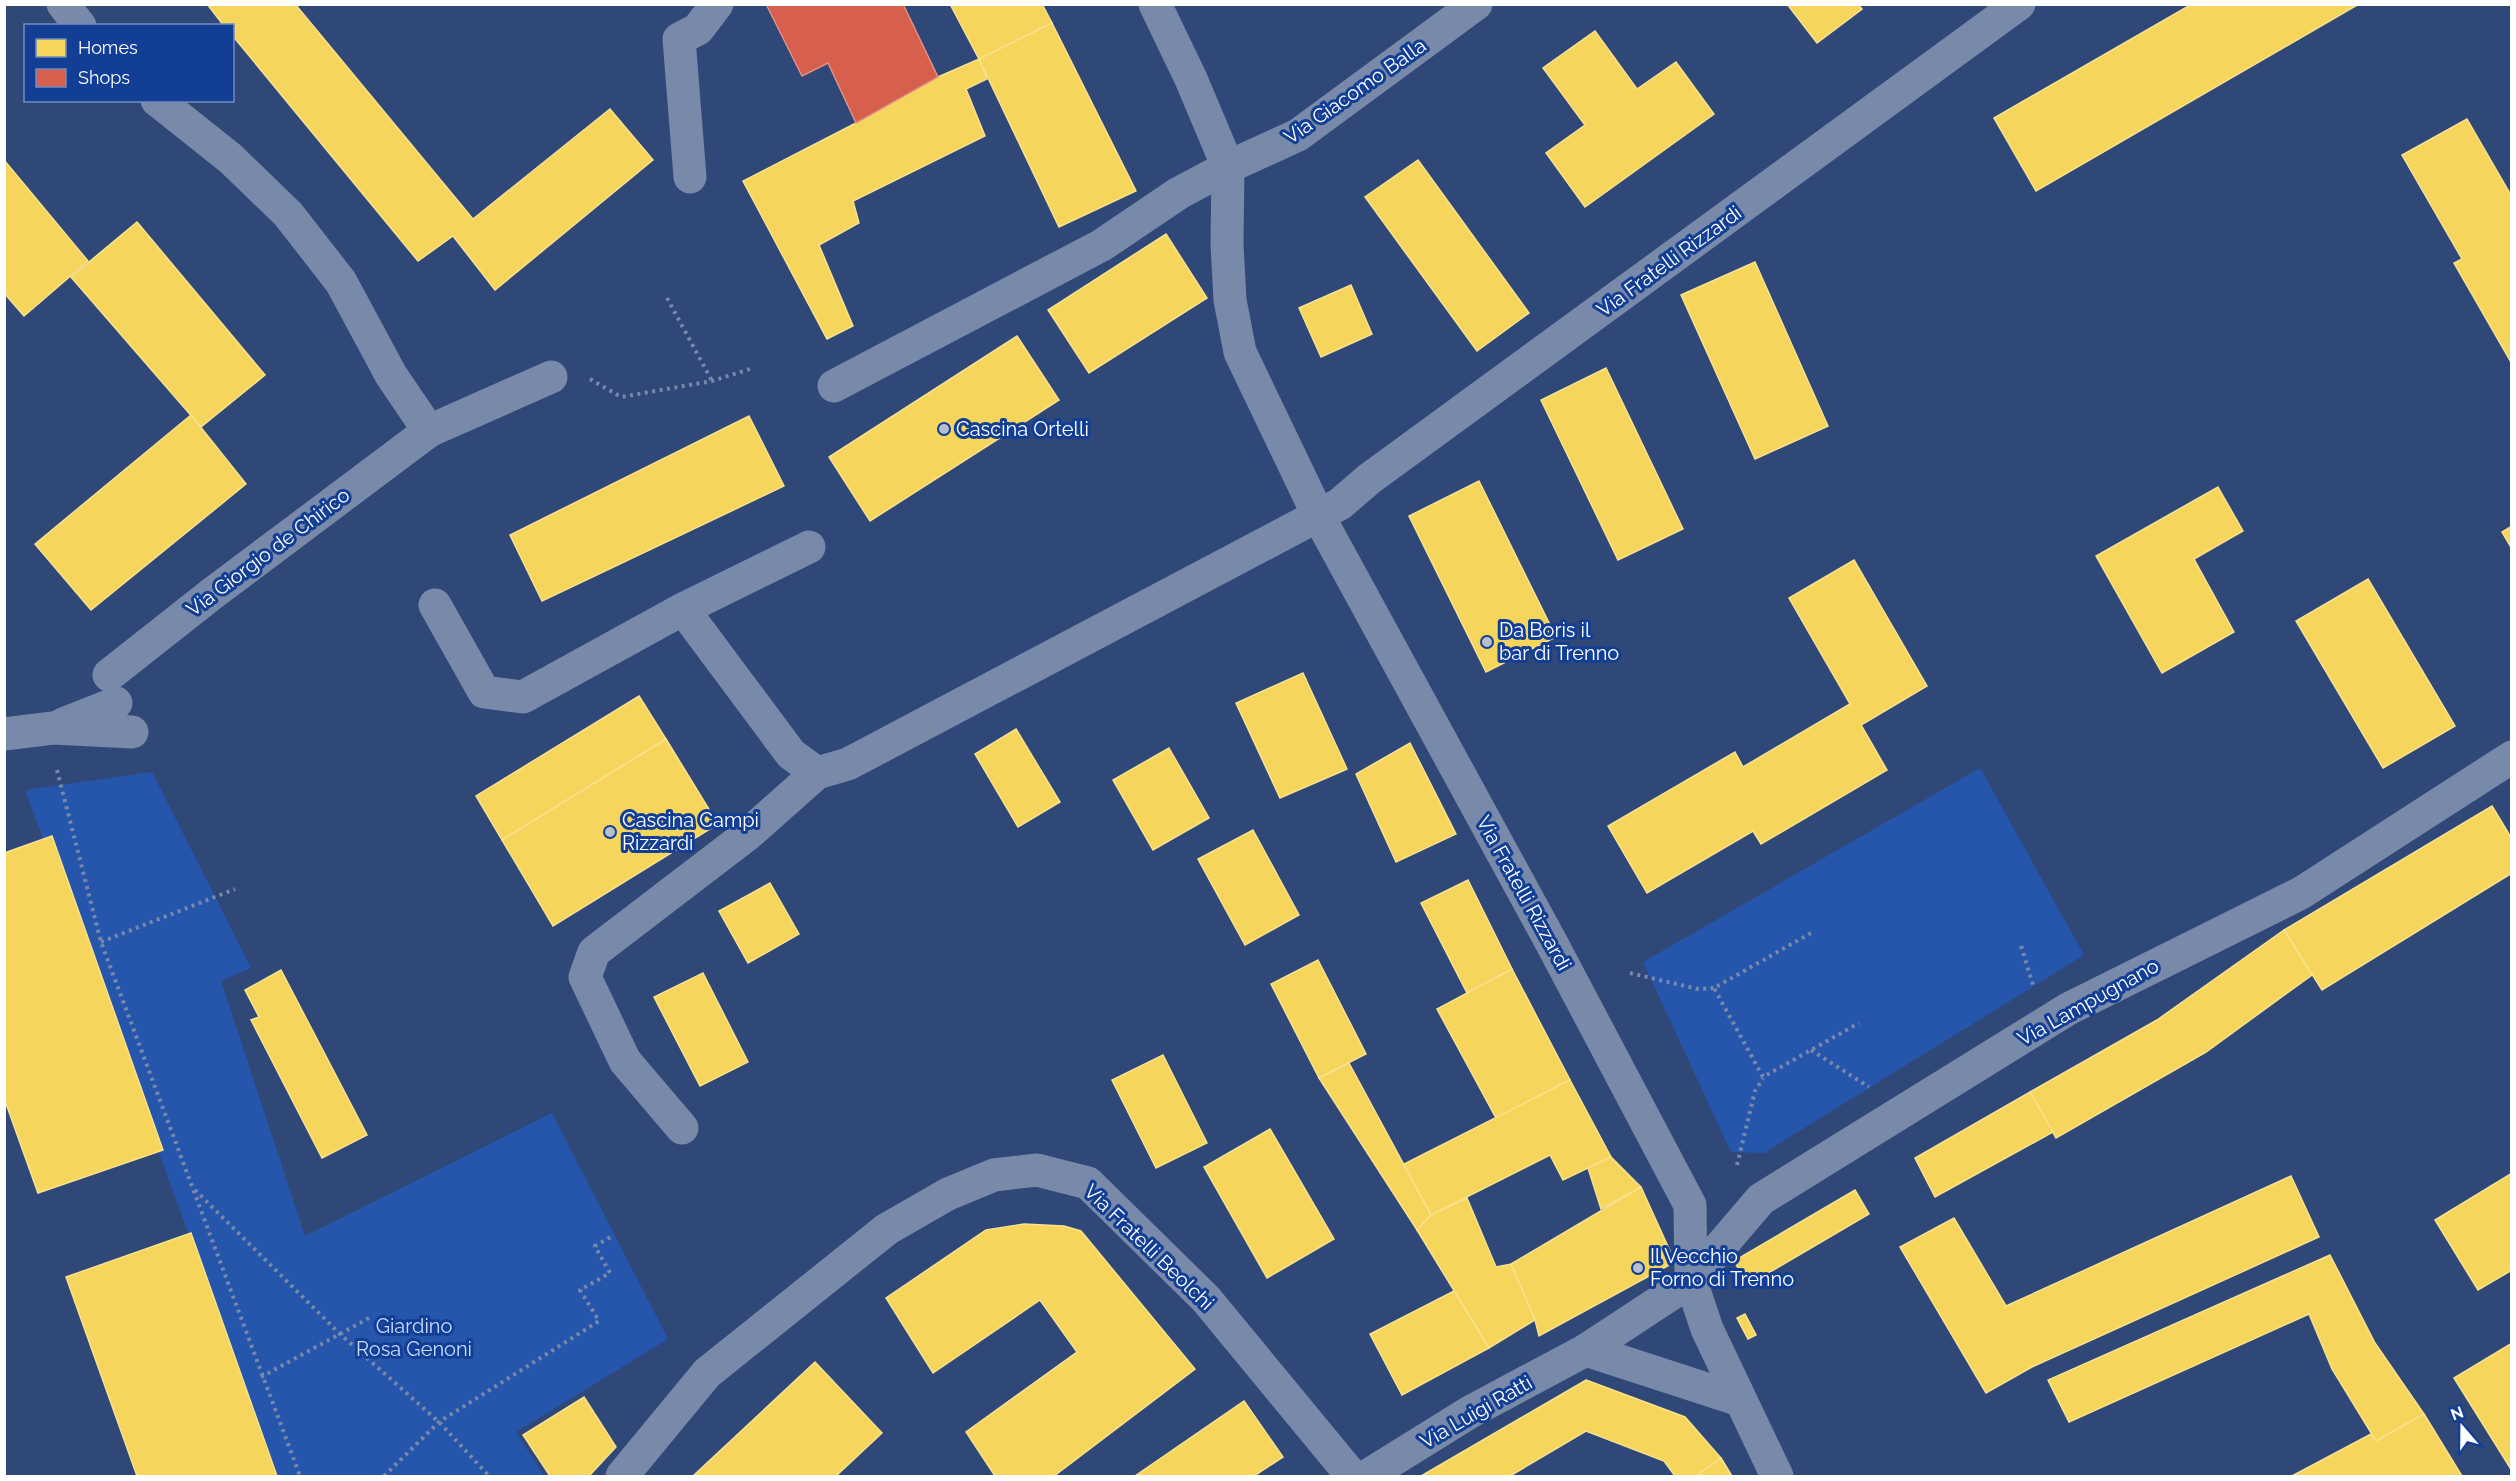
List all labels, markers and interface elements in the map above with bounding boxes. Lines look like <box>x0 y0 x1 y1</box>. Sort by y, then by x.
legend <box>24 24 234 102</box>
street label: Via Giacomo Balla <box>1279 33 1431 149</box>
text: Homes <box>78 37 138 58</box>
text: Shops <box>78 67 130 88</box>
street label: Via Fratelli Rizzardi <box>1592 201 1746 321</box>
place label: Cascina Ortelli <box>956 417 1089 441</box>
marker: Cascina Ortelli <box>937 422 951 436</box>
street label: Via Giorgio de Chirico <box>182 483 354 621</box>
place label: Da Boris il bar di Trenno <box>1499 618 1619 665</box>
marker: Da Boris il bar di Trenno <box>1480 635 1494 649</box>
place label: Cascina Campi Rizzardi <box>622 808 759 855</box>
street label: Via Fratelli Rizzardi <box>1472 812 1576 974</box>
marker: Cascina Campi Rizzardi <box>603 825 617 839</box>
street label: Via Lampugnano <box>2013 953 2163 1051</box>
street label: Via Fratelli Beolchi <box>1079 1179 1219 1315</box>
place label: Il Vecchio Forno di Trenno <box>1650 1244 1794 1291</box>
marker: Il Vecchio Forno di Trenno <box>1631 1261 1645 1275</box>
park label: Giardino Rosa Genoni <box>356 1314 472 1361</box>
street label: Via Luigi Ratti <box>1416 1370 1536 1454</box>
north arrow <box>2432 1397 2492 1457</box>
text: N <box>2448 1402 2466 1424</box>

